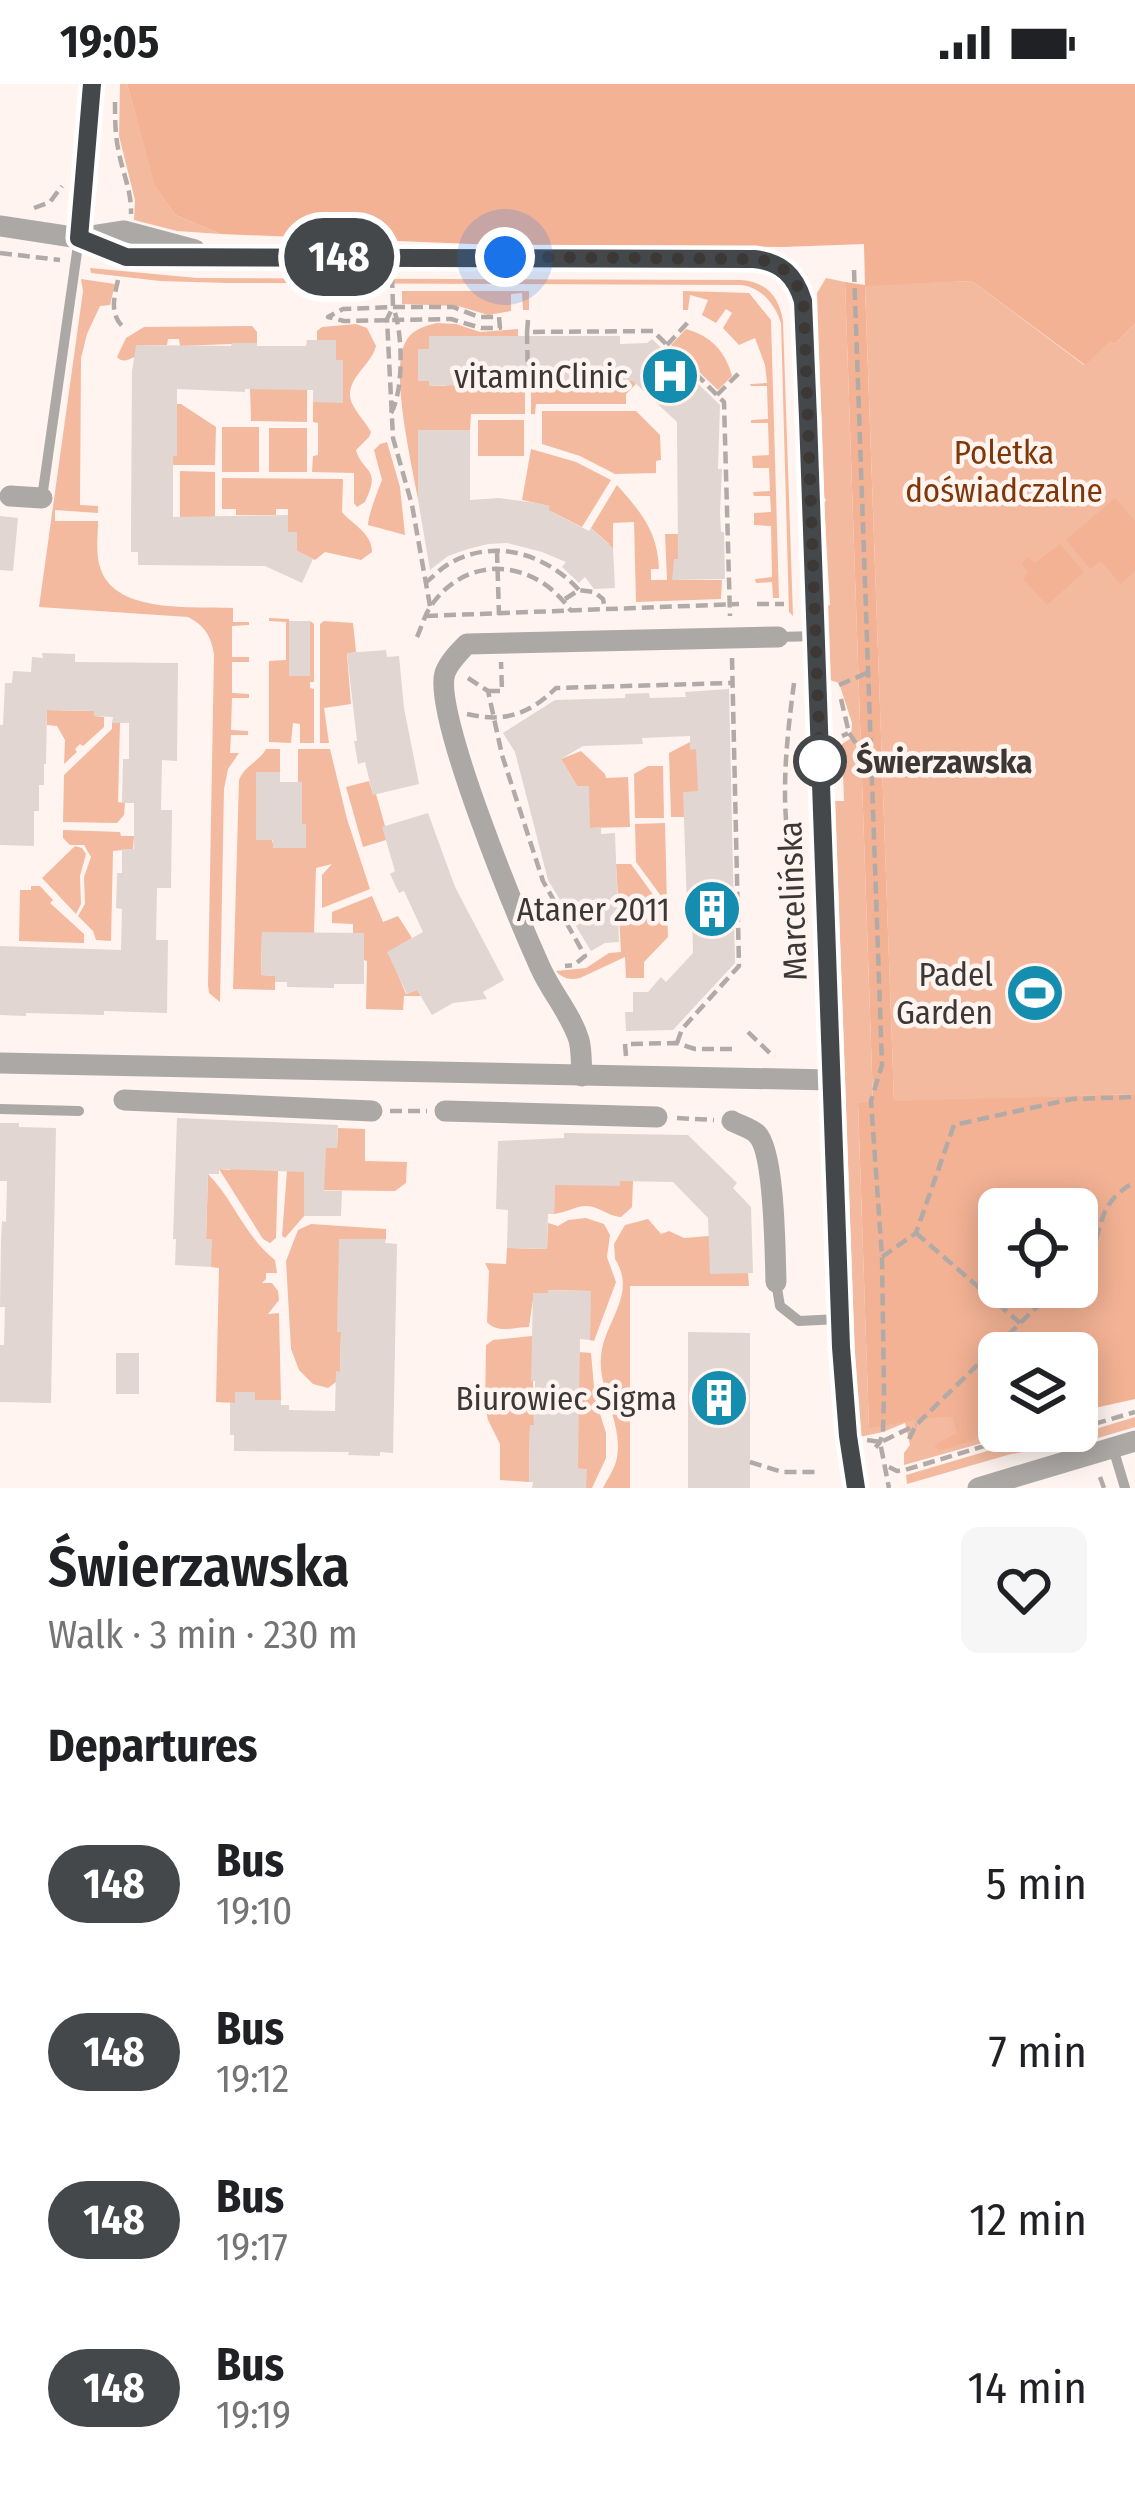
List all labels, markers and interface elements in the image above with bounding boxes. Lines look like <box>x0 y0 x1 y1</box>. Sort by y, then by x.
text: 19:05 <box>60 15 159 69</box>
line badge: 148 <box>270 218 408 296</box>
your location <box>475 227 535 287</box>
text: 148 <box>308 232 370 282</box>
hospital icon: vitaminClinic <box>639 345 701 407</box>
place label: vitaminClinic <box>454 357 628 397</box>
park label: Poletka doświadczalne <box>905 433 1103 511</box>
marker: Świerzawska <box>795 736 845 786</box>
place label: Świerzawska <box>856 741 1032 782</box>
street label: Marcelińska <box>770 821 816 981</box>
building icon: Ataner 2011 <box>681 878 743 940</box>
place label: Ataner 2011 <box>517 890 670 930</box>
place label: Padel Garden <box>896 955 993 1033</box>
sports icon: Padel Garden <box>1004 962 1066 1024</box>
map controls <box>978 1188 1098 1452</box>
button: locate <box>978 1188 1098 1308</box>
button: layers <box>978 1332 1098 1452</box>
building icon: Biurowiec Sigma <box>688 1367 750 1429</box>
place label: Biurowiec Sigma <box>456 1379 677 1419</box>
button: heart <box>961 1527 1087 1653</box>
text: Świerzawska <box>48 1533 350 1601</box>
text: Walk · 3 min · 230 m <box>48 1612 358 1658</box>
text: Departures <box>48 1719 257 1773</box>
text: Bus <box>216 1834 284 1888</box>
text: 5 min <box>986 1857 1087 1911</box>
text: 148 <box>83 1859 145 1909</box>
text: 19:10 <box>216 1888 292 1934</box>
text: Bus <box>216 2002 284 2056</box>
text: 7 min <box>989 2025 1087 2079</box>
text: 148 <box>83 2027 145 2077</box>
text: 19:12 <box>216 2056 289 2102</box>
text: Bus <box>216 2170 284 2224</box>
text: 12 min <box>969 2193 1087 2247</box>
text: 148 <box>83 2195 145 2245</box>
text: 19:17 <box>216 2224 288 2270</box>
text: Bus <box>216 2338 284 2392</box>
text: 14 min <box>967 2361 1087 2415</box>
text: 148 <box>83 2363 145 2413</box>
text: 19:19 <box>216 2392 291 2438</box>

